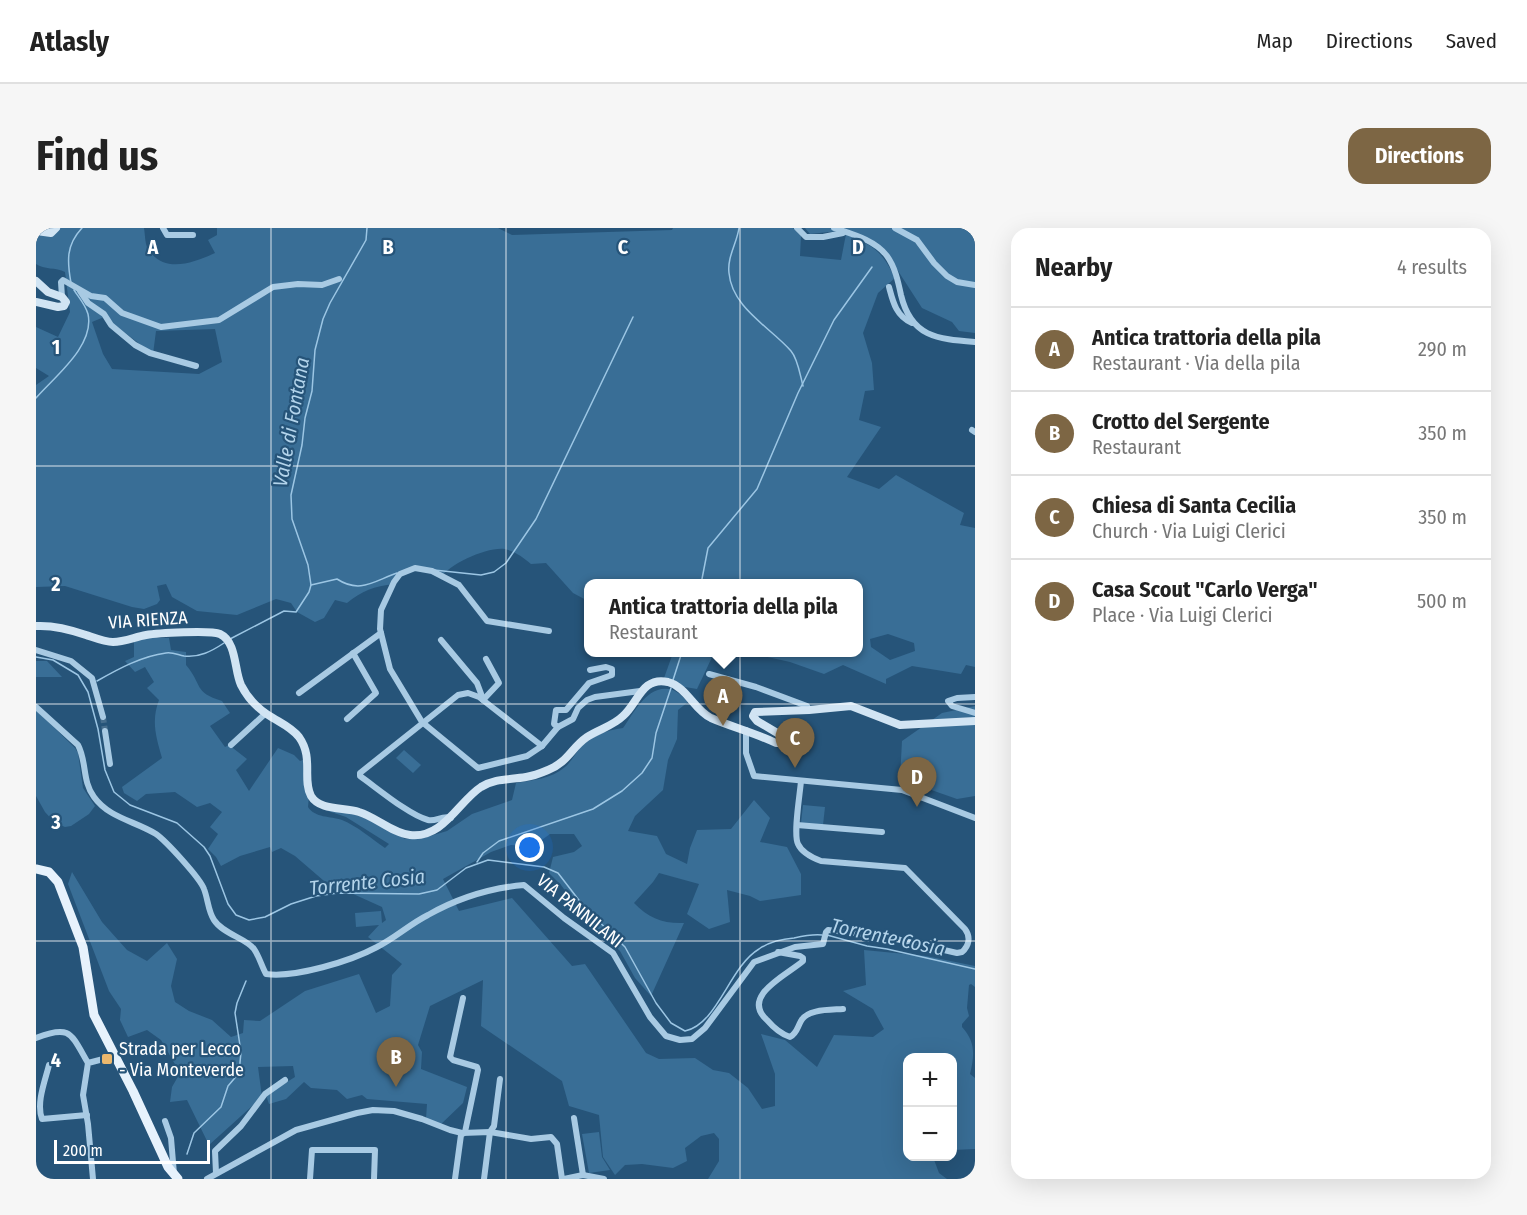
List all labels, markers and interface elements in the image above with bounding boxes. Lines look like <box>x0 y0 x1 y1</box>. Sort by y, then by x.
text: Atlasly <box>30 25 109 58</box>
text: Map <box>1256 28 1293 54</box>
text: Directions <box>1326 28 1413 54</box>
text: Saved <box>1446 28 1497 54</box>
button: Directions <box>1348 128 1491 184</box>
text: Find us <box>36 131 158 181</box>
text: A <box>147 235 160 259</box>
text: B <box>382 235 394 259</box>
text: C <box>618 235 629 259</box>
text: D <box>852 235 864 259</box>
text: Nearby <box>1035 252 1112 283</box>
text: 4 results <box>1397 255 1467 279</box>
text: Antica trattoria della pila <box>1092 324 1321 351</box>
text: 1 <box>52 335 60 359</box>
text: A <box>1049 337 1060 361</box>
text: 290 m <box>1418 337 1467 361</box>
text: Restaurant · Via della pila <box>1092 351 1301 375</box>
water label: Valle di Fontana <box>268 355 314 489</box>
text: Crotto del Sergente <box>1092 408 1270 435</box>
text: B <box>1049 421 1060 445</box>
text: 350 m <box>1418 421 1467 445</box>
text: Restaurant <box>1092 435 1181 459</box>
text: Chiesa di Santa Cecilia <box>1092 492 1296 519</box>
text: C <box>1049 505 1060 529</box>
text: 350 m <box>1418 505 1467 529</box>
text: Church · Via Luigi Clerici <box>1092 519 1286 543</box>
text: 2 <box>50 572 61 596</box>
text: Casa Scout "Carlo Verga" <box>1092 576 1318 603</box>
popup <box>584 579 863 657</box>
text: D <box>1049 589 1060 613</box>
text: 500 m <box>1417 589 1467 613</box>
text: Antica trattoria della pila <box>609 593 838 620</box>
text: Place · Via Luigi Clerici <box>1092 603 1273 627</box>
street label: VIA RIENZA <box>108 606 189 634</box>
text: Restaurant <box>609 620 698 644</box>
pin: A <box>704 676 742 726</box>
pin: C <box>776 718 814 768</box>
pin: D <box>898 758 936 807</box>
text: 3 <box>50 810 61 834</box>
your location <box>515 833 544 862</box>
water label: Torrente Cosia <box>308 864 426 900</box>
street label: VIA PANNILANI <box>532 869 628 953</box>
water label: Torrente Cosia <box>829 913 947 961</box>
place label: Strada per Lecco - Via Monteverde <box>119 1038 244 1081</box>
pin: B <box>376 1038 416 1087</box>
text: 4 <box>51 1048 61 1072</box>
marker: Strada per Lecco - Via Monteverde <box>100 1052 114 1066</box>
map controls <box>903 1053 957 1161</box>
button: + <box>903 1053 957 1107</box>
button: − <box>903 1107 957 1161</box>
scale bar <box>54 1137 210 1164</box>
text: 200 m <box>63 1141 103 1160</box>

